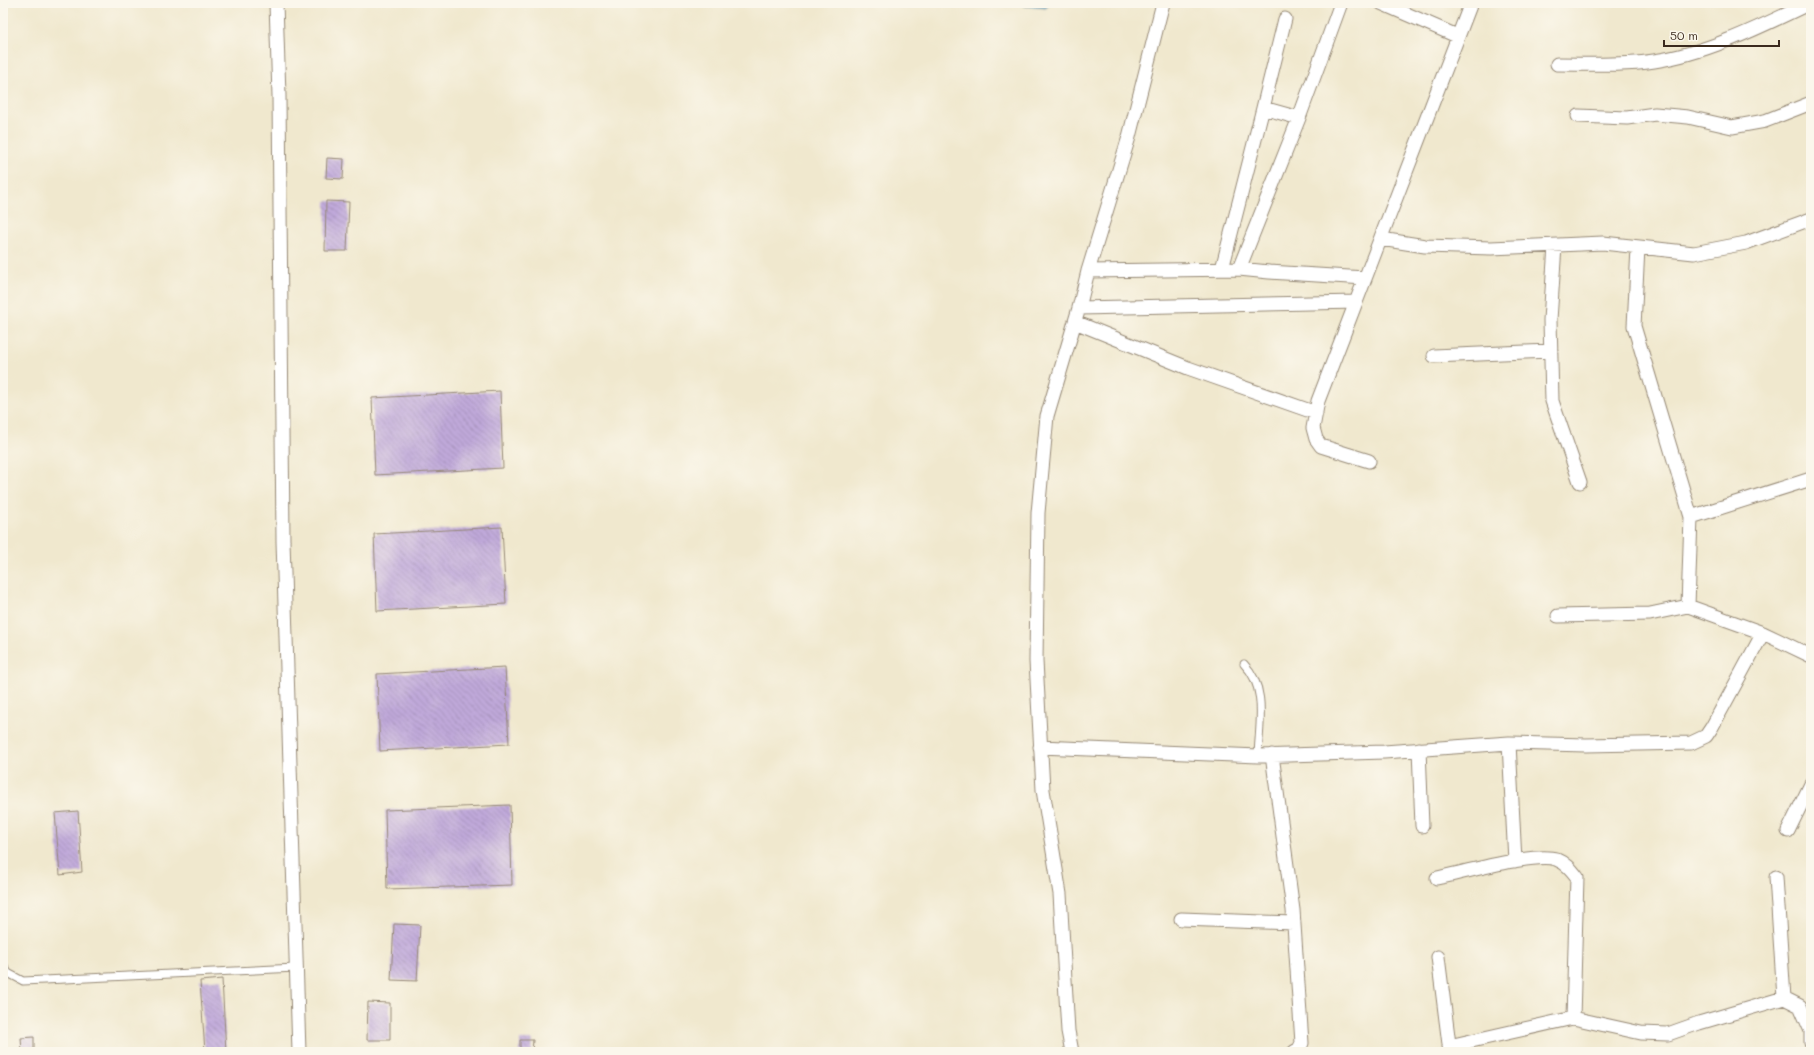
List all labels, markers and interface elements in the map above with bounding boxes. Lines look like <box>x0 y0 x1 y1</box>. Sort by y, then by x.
scale bar <box>1664 22 1779 48</box>
text: 50 m <box>1670 27 1698 43</box>

